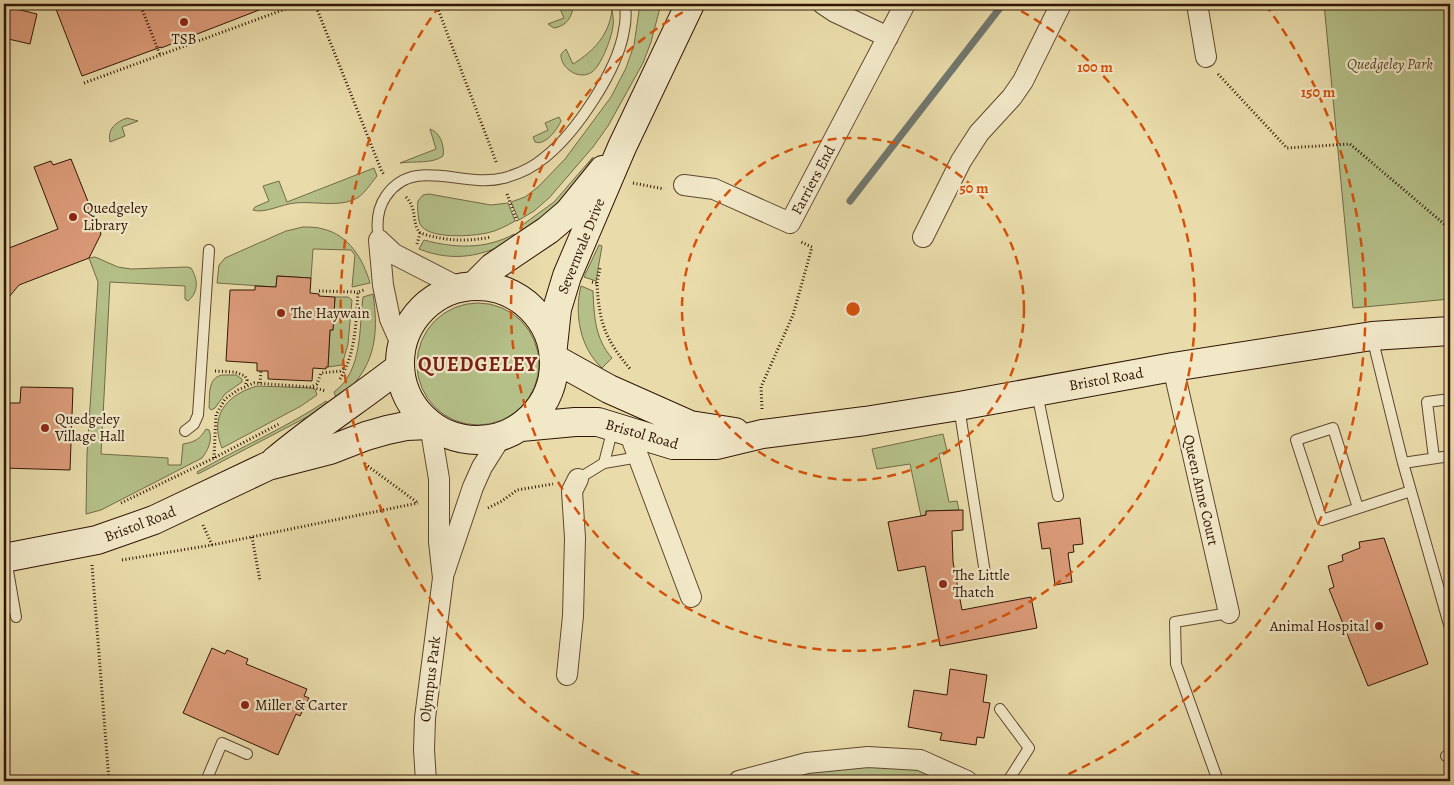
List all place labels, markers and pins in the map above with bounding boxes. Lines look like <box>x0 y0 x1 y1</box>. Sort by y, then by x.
marker: TSB <box>178 16 190 28</box>
place label: TSB <box>171 29 197 49</box>
place label: Quedgeley Library <box>83 198 148 235</box>
marker: Quedgeley Library <box>67 211 79 223</box>
centre of rings <box>844 300 862 318</box>
place label: The Haywain <box>291 303 370 323</box>
marker: The Haywain <box>275 307 287 319</box>
place label: Quedgeley Village Hall <box>54 409 125 446</box>
marker: Quedgeley Village Hall <box>39 422 51 434</box>
place label: The Little Thatch <box>953 565 1010 602</box>
marker: The Little Thatch <box>937 578 949 590</box>
place label: Animal Hospital <box>1269 616 1369 636</box>
marker: Animal Hospital <box>1373 620 1385 632</box>
place label: Miller & Carter <box>255 695 348 715</box>
marker: Miller & Carter <box>239 699 251 711</box>

